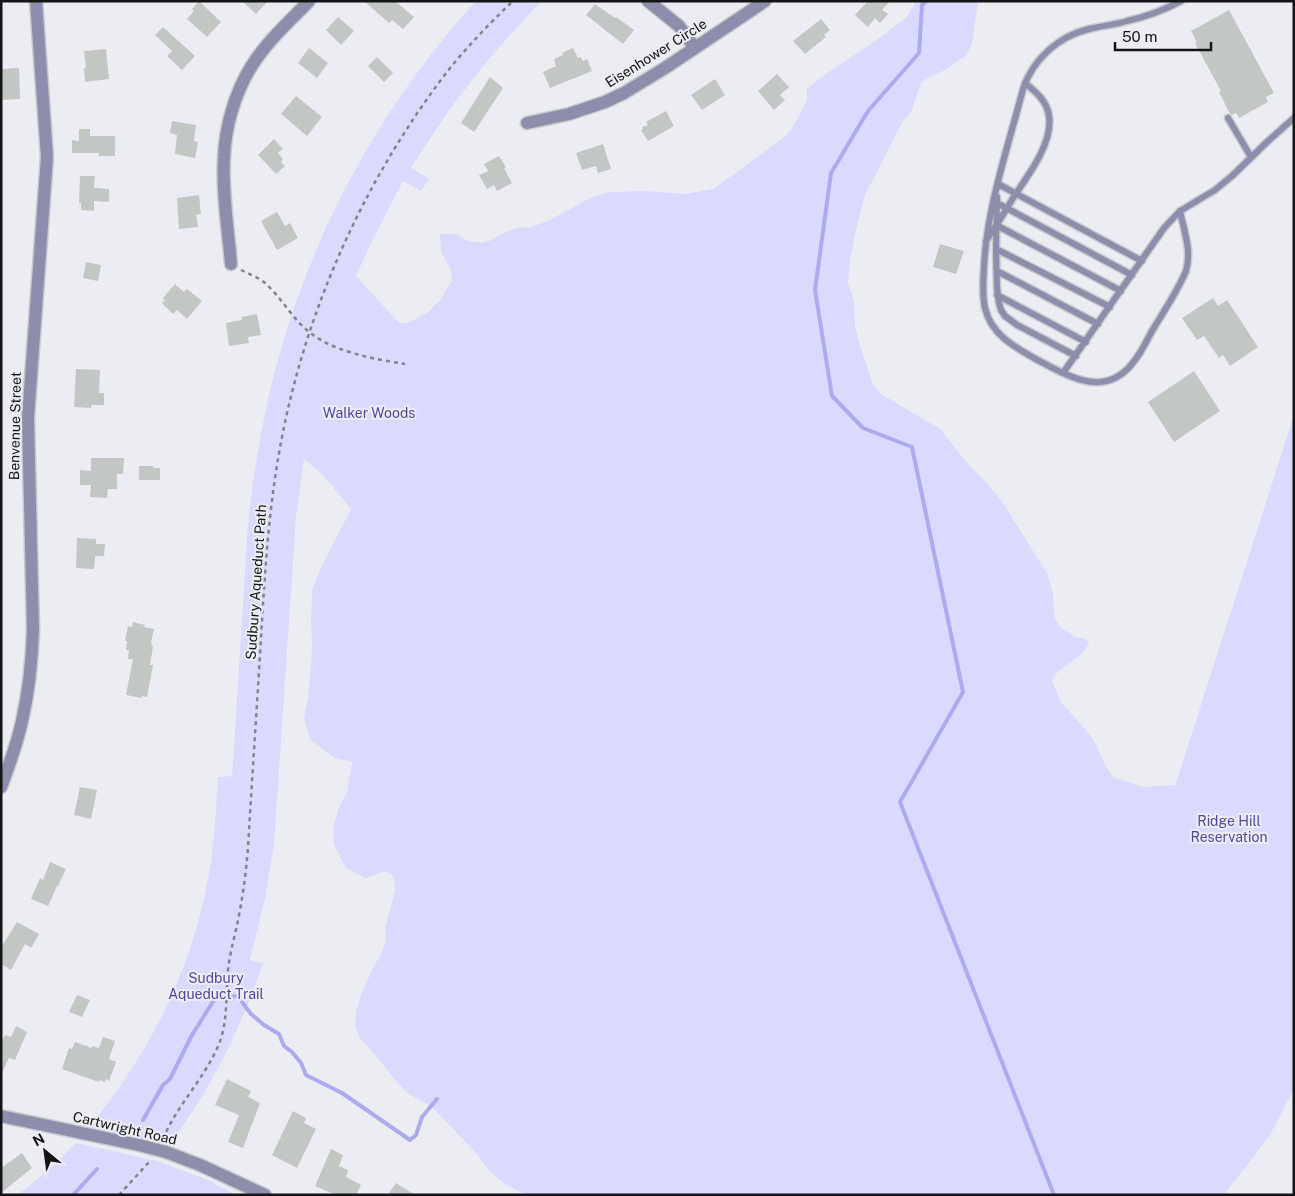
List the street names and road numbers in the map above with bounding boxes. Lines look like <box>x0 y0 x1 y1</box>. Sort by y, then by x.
street label: Eisenhower Circle <box>602 15 710 91</box>
street label: Benvenue Street <box>6 372 24 480</box>
street label: Sudbury Aqueduct Path <box>243 504 269 660</box>
street label: Cartwright Road <box>71 1108 179 1148</box>

